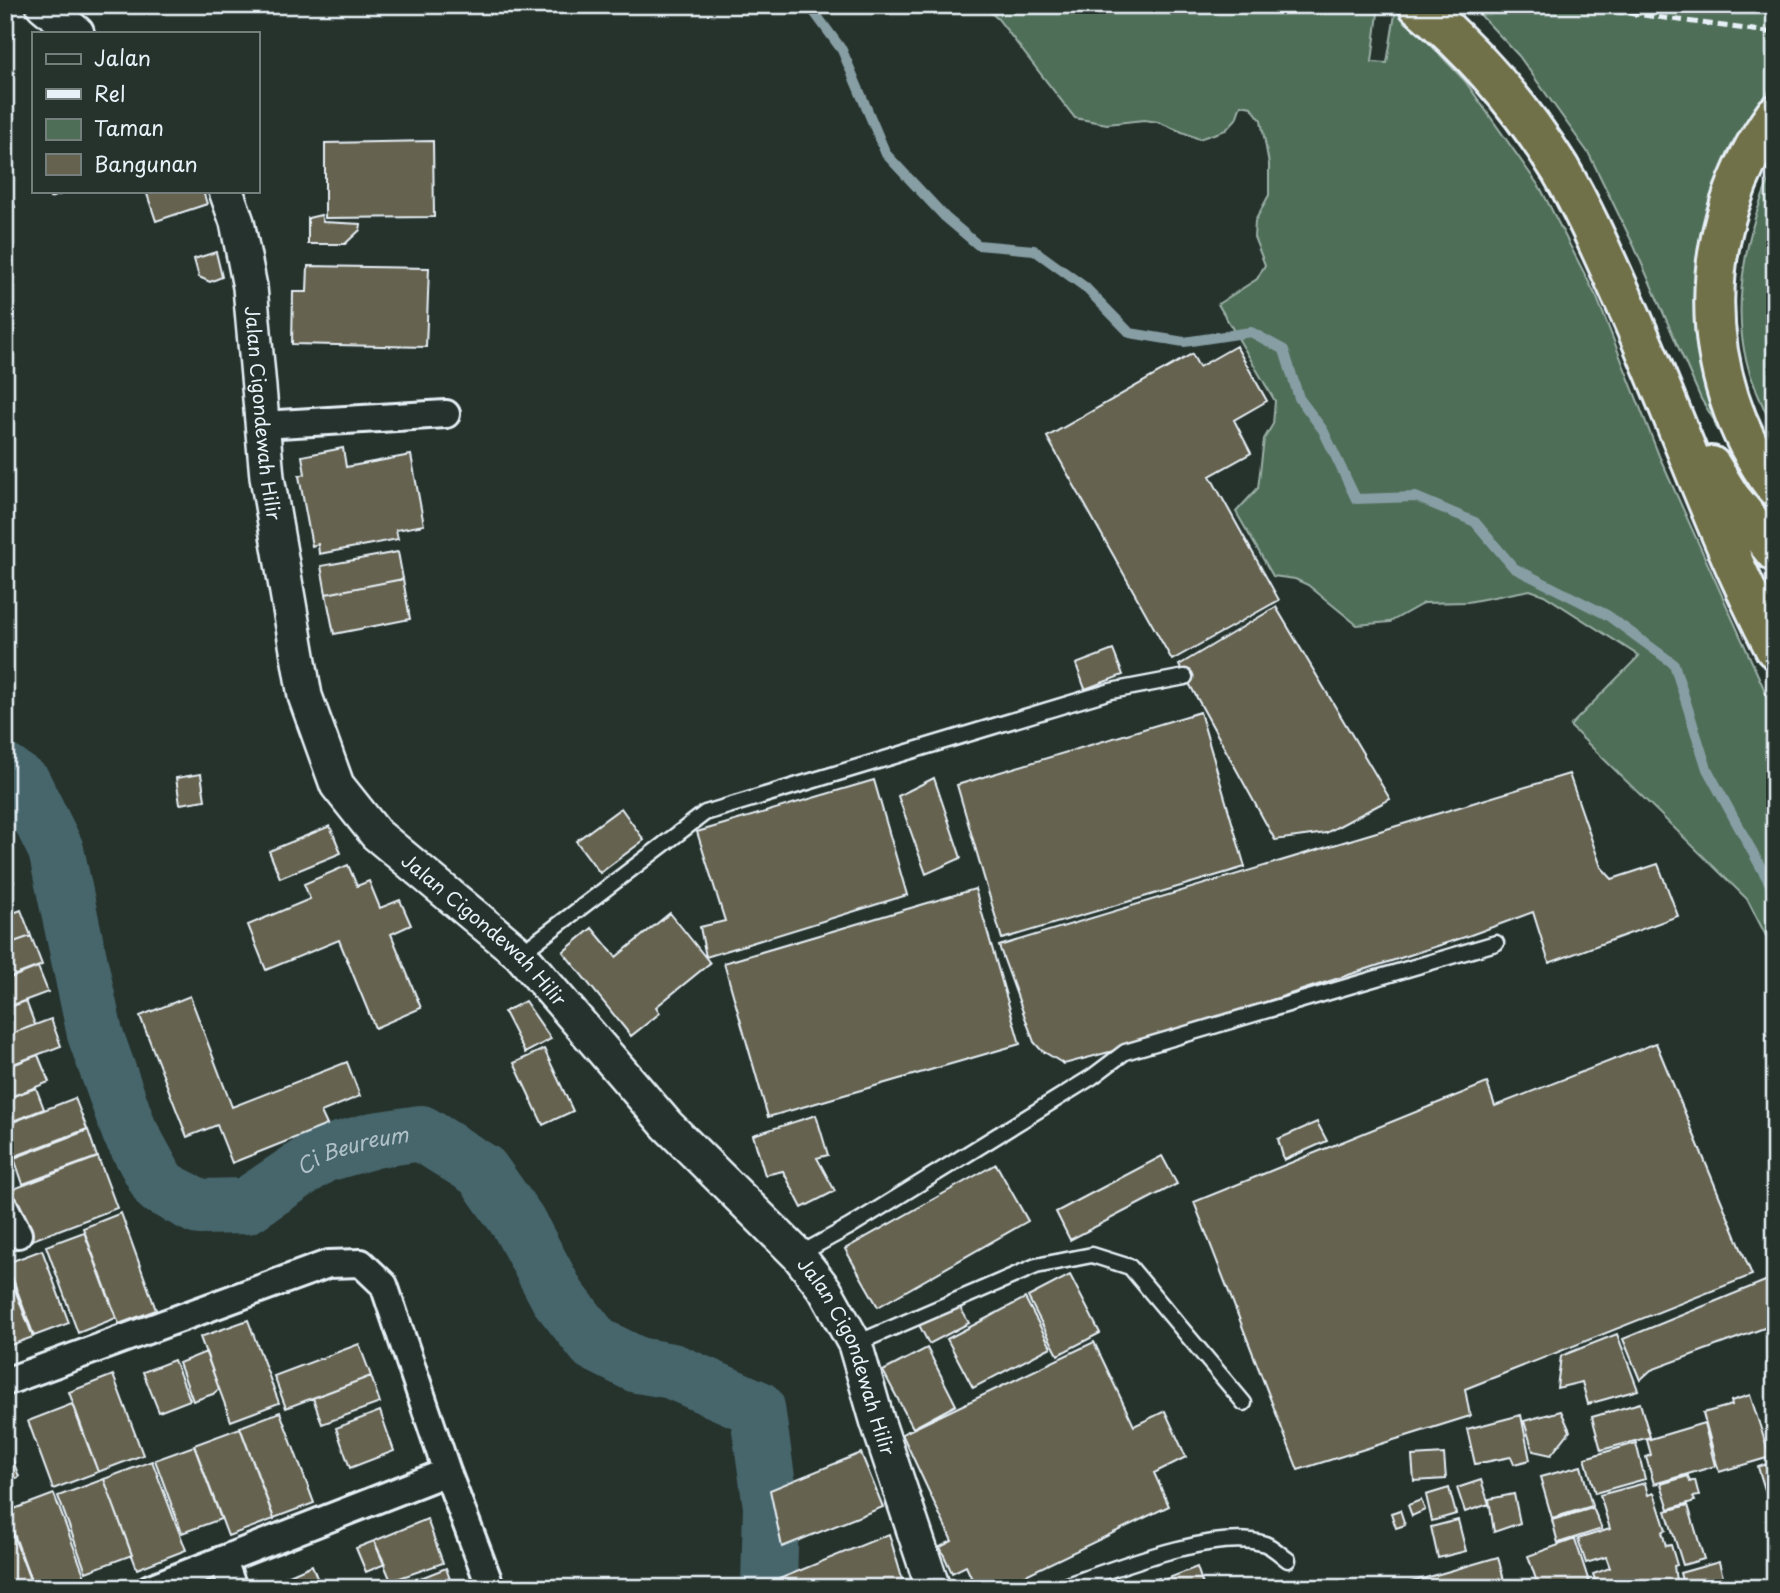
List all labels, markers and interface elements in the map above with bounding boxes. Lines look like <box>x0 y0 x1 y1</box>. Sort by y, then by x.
legend <box>32 32 259 192</box>
text: Jalan <box>94 41 151 73</box>
text: Rel <box>94 77 125 109</box>
text: Taman <box>94 111 164 143</box>
text: Bangunan <box>94 147 198 179</box>
street label: Jalan Cigondewah Hilir <box>239 305 289 523</box>
street label: Jalan Cigondewah Hilir <box>396 846 574 1012</box>
water label: Ci Beureum <box>289 1117 411 1182</box>
street label: Jalan Cigondewah Hilir <box>792 1251 903 1459</box>

